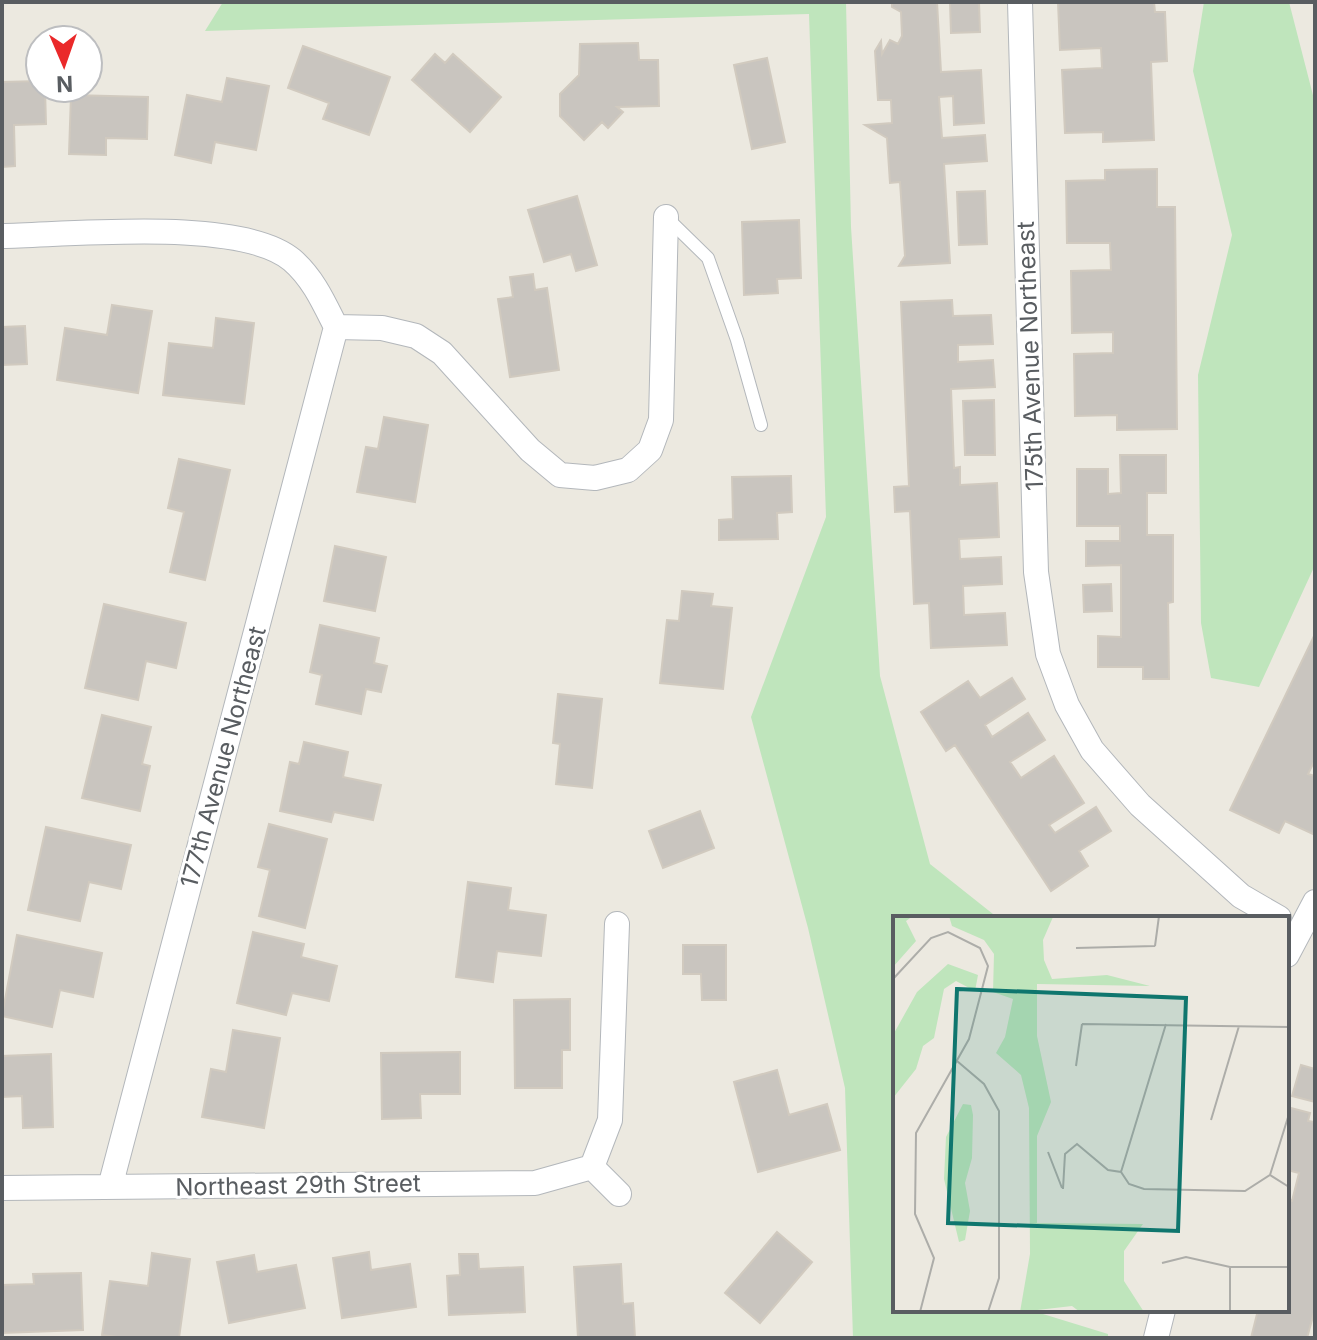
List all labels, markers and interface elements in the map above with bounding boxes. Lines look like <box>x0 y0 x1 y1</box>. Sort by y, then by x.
north arrow <box>24 24 104 104</box>
text: N <box>56 71 74 97</box>
street label: 175th Avenue Northeast <box>1011 221 1049 491</box>
street label: 177th Avenue Northeast <box>174 623 272 891</box>
inset map <box>893 916 1289 1312</box>
street label: Northeast 29th Street <box>175 1168 421 1202</box>

